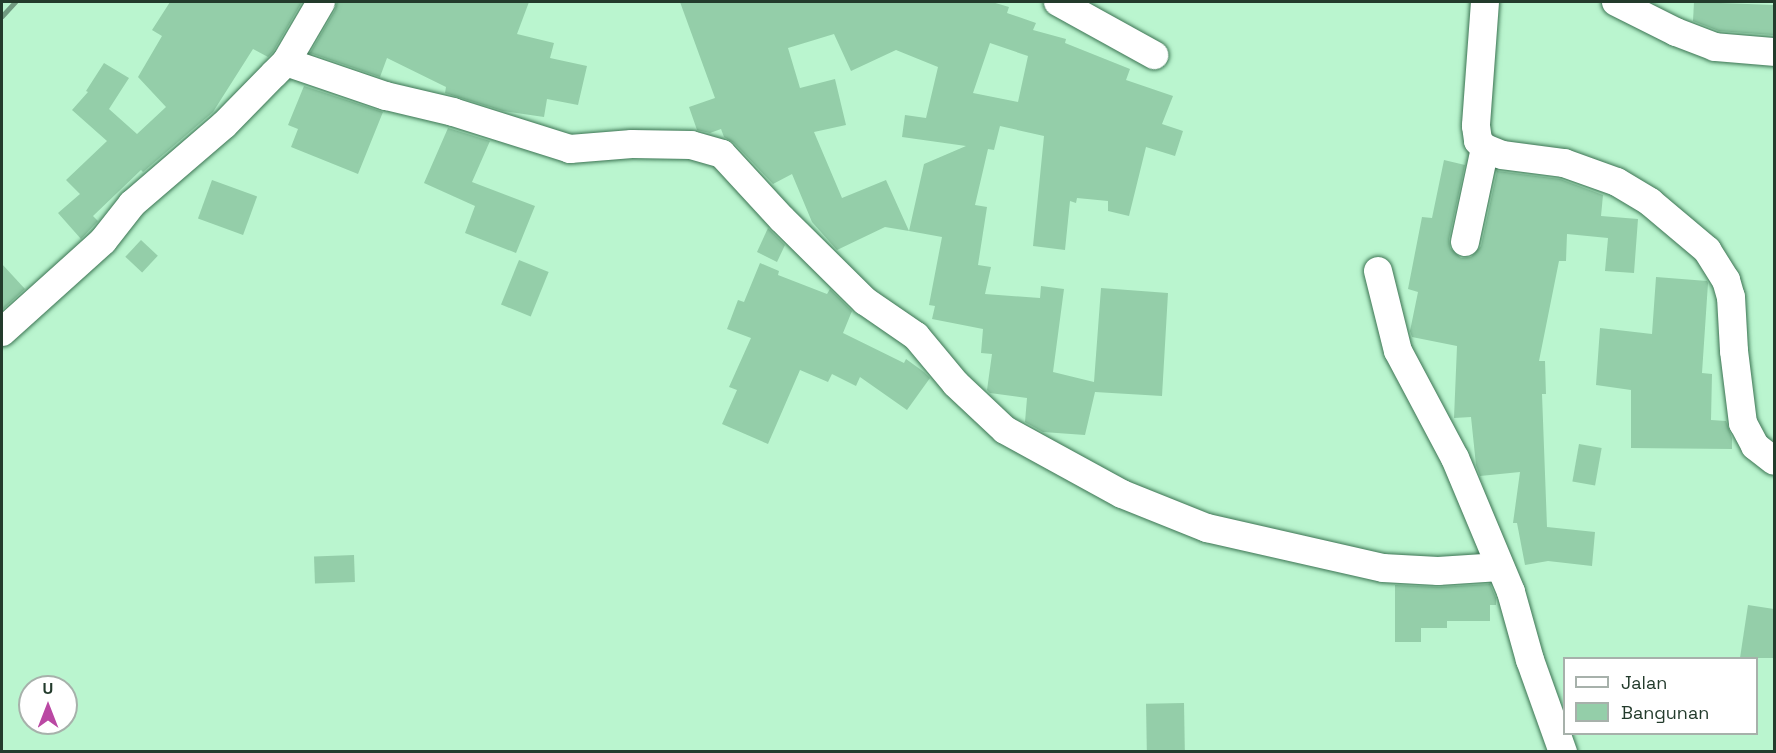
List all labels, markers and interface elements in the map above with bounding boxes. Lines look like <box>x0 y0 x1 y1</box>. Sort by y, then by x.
legend <box>1563 657 1758 735</box>
text: Jalan <box>1621 671 1667 694</box>
north arrow <box>18 675 78 735</box>
text: U <box>43 678 53 699</box>
text: Bangunan <box>1621 701 1709 724</box>

